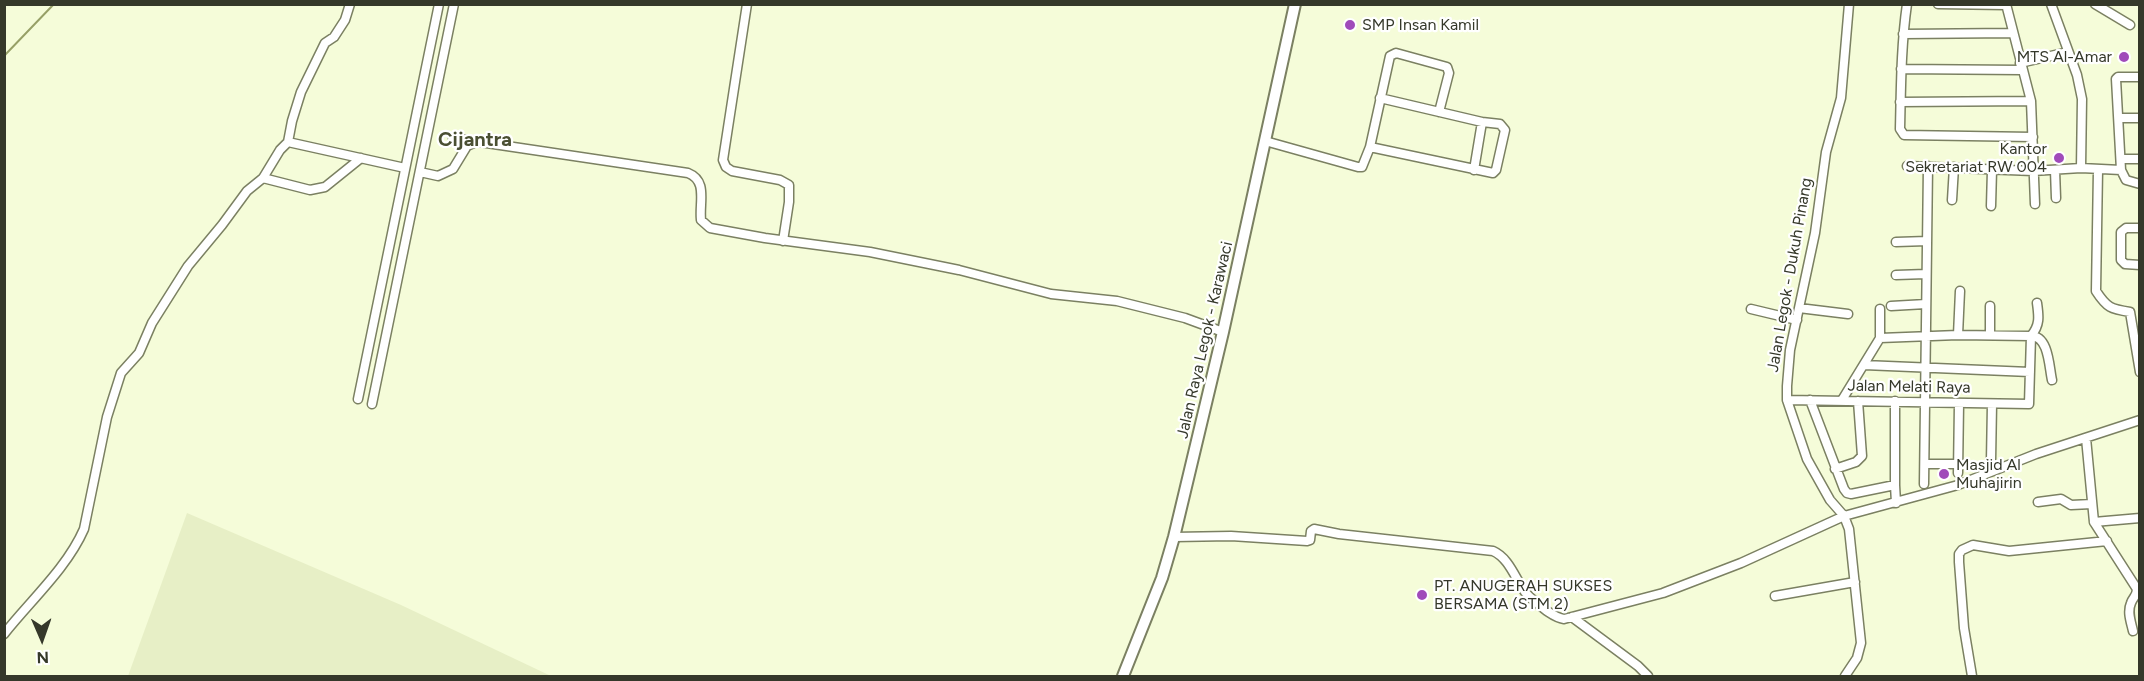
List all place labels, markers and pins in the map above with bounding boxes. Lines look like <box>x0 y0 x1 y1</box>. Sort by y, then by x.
place label: SMP Insan Kamil <box>1362 15 1479 35</box>
marker: SMP Insan Kamil <box>1343 18 1357 32</box>
place label: MTS Al-Amar <box>2017 47 2112 67</box>
marker: MTS Al-Amar <box>2117 50 2131 64</box>
place label: Kantor Sekretariat RW 004 <box>1905 139 2047 177</box>
marker: Kantor Sekretariat RW 004 <box>2052 151 2066 165</box>
place label: Masjid Al Muhajirin <box>1956 455 2022 493</box>
marker: Masjid Al Muhajirin <box>1937 467 1951 481</box>
place label: PT. ANUGERAH SUKSES BERSAMA (STM 2) <box>1434 576 1612 614</box>
marker: PT. ANUGERAH SUKSES BERSAMA (STM 2) <box>1415 588 1429 602</box>

